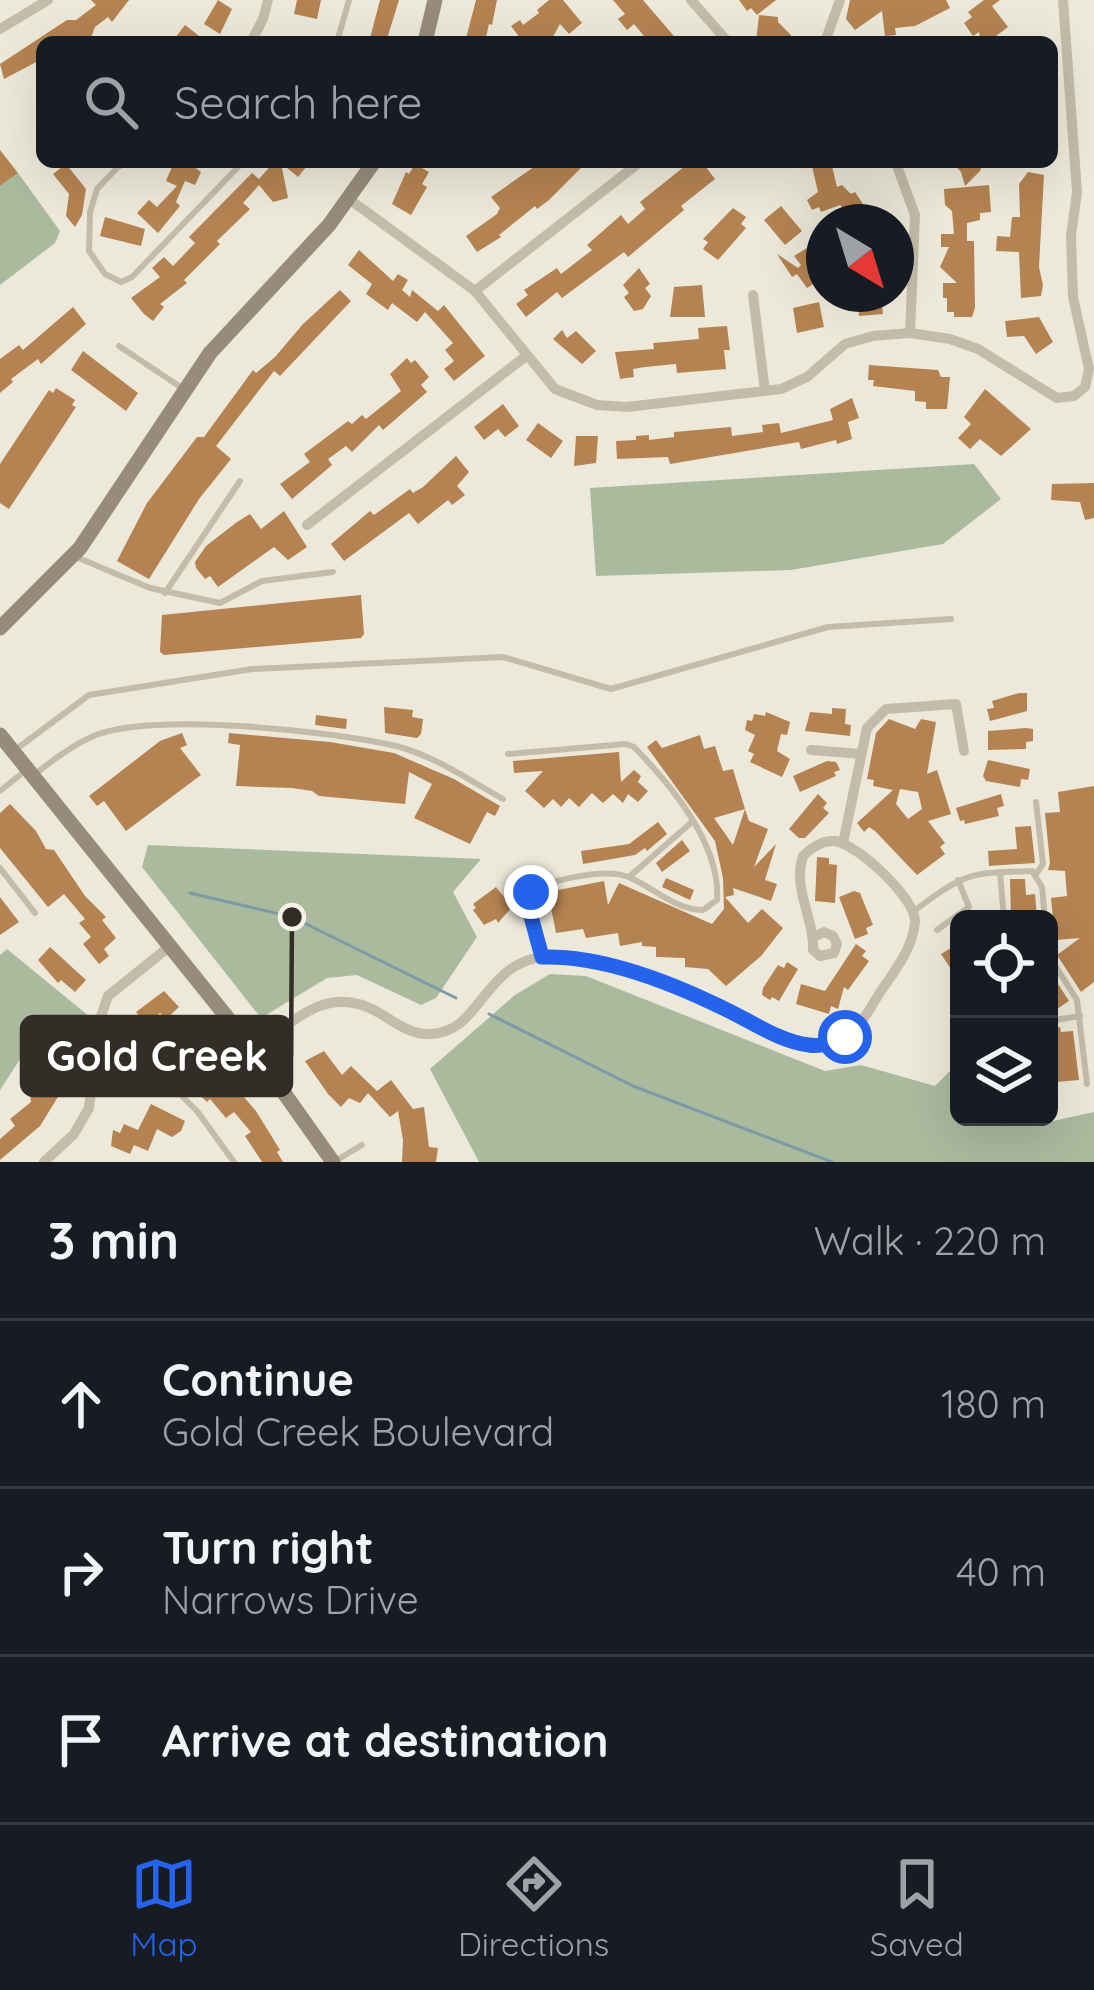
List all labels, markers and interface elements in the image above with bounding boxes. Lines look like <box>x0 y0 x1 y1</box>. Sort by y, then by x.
search box <box>36 36 1058 168</box>
icon: search <box>78 69 144 135</box>
text: Search here <box>174 74 422 130</box>
north arrow <box>806 204 914 312</box>
route end <box>504 865 558 919</box>
map controls <box>950 910 1058 1126</box>
button: locate <box>950 910 1058 1018</box>
route start <box>818 1010 872 1064</box>
callout: Gold Creek <box>22 1017 291 1095</box>
button: layers <box>950 1018 1058 1126</box>
text: Gold Creek <box>46 1029 268 1082</box>
text: 3 min <box>48 1208 179 1272</box>
text: Walk · 220 m <box>814 1216 1046 1265</box>
text: Continue <box>162 1351 354 1407</box>
icon: ahead <box>48 1371 114 1437</box>
text: 180 m <box>941 1379 1046 1428</box>
text: Gold Creek Boulevard <box>162 1407 554 1456</box>
text: Turn right <box>162 1519 374 1575</box>
icon: right <box>48 1539 114 1605</box>
text: 40 m <box>956 1547 1046 1596</box>
text: Narrows Drive <box>162 1575 419 1624</box>
icon: arrive <box>48 1707 114 1773</box>
text: Arrive at destination <box>162 1712 608 1768</box>
tab: Map <box>130 1851 198 1964</box>
tab: Directions <box>458 1851 609 1964</box>
tab: Saved <box>870 1851 964 1964</box>

